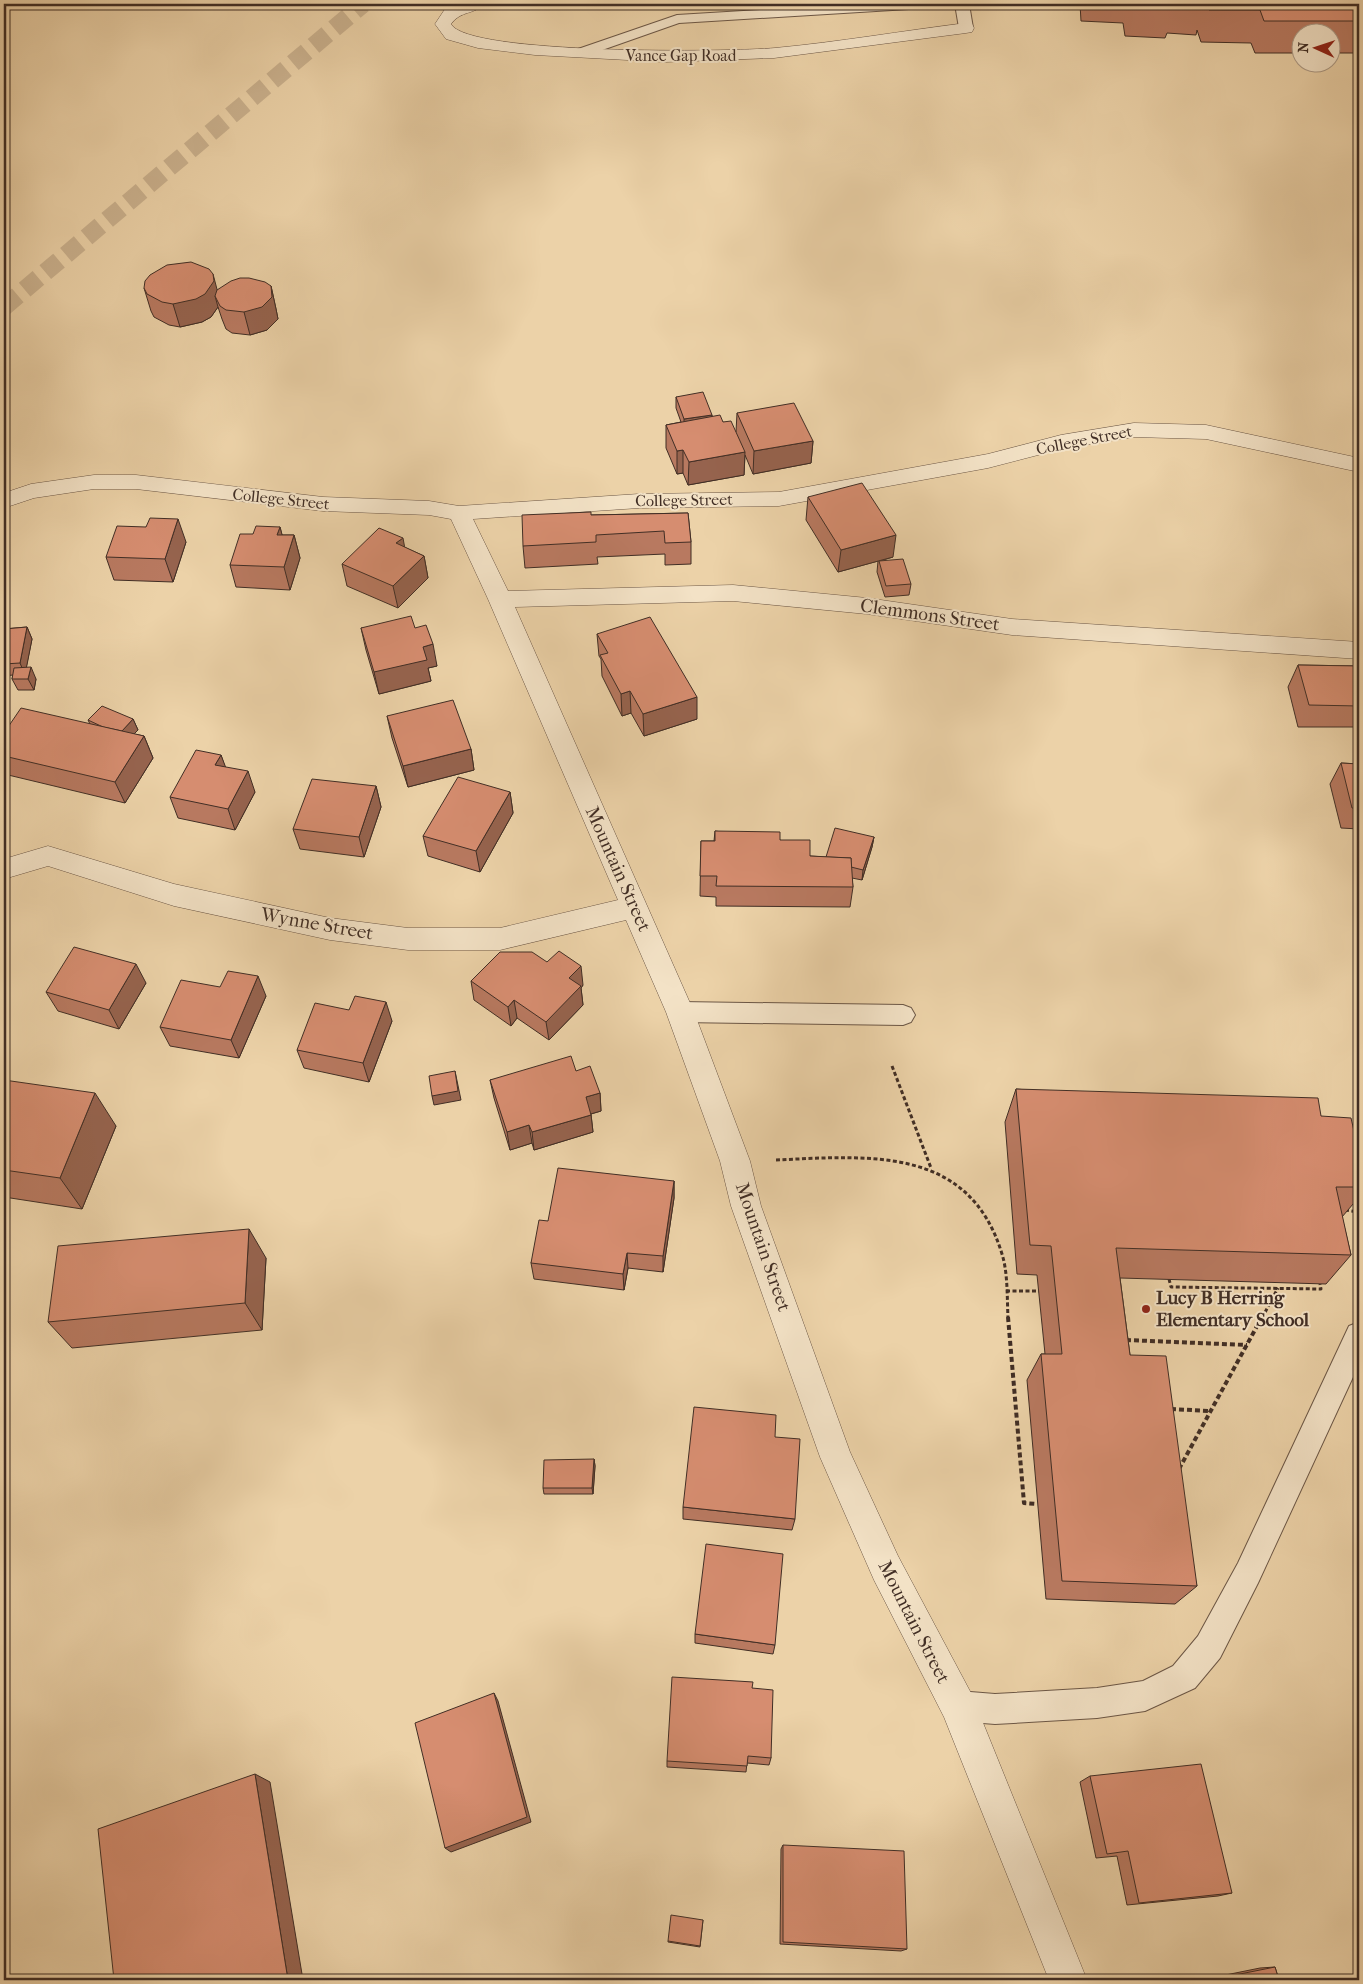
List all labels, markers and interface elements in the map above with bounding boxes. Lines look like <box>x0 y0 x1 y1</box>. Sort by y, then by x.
north arrow <box>1290 22 1340 72</box>
text: N <box>1295 41 1312 53</box>
street label: Vance Gap Road <box>625 46 737 65</box>
street label: College Street <box>1034 421 1134 459</box>
street label: College Street <box>232 484 331 514</box>
street label: College Street <box>635 490 733 510</box>
street label: Clemmons Street <box>859 594 1001 636</box>
street label: Mountain Street <box>581 803 656 935</box>
street label: Wynne Street <box>258 903 375 945</box>
street label: Mountain Street <box>731 1180 795 1314</box>
place label: Lucy B Herring Elementary School <box>1156 1287 1310 1331</box>
marker: Lucy B Herring Elementary School <box>1140 1303 1152 1315</box>
street label: Mountain Street <box>874 1557 954 1687</box>

